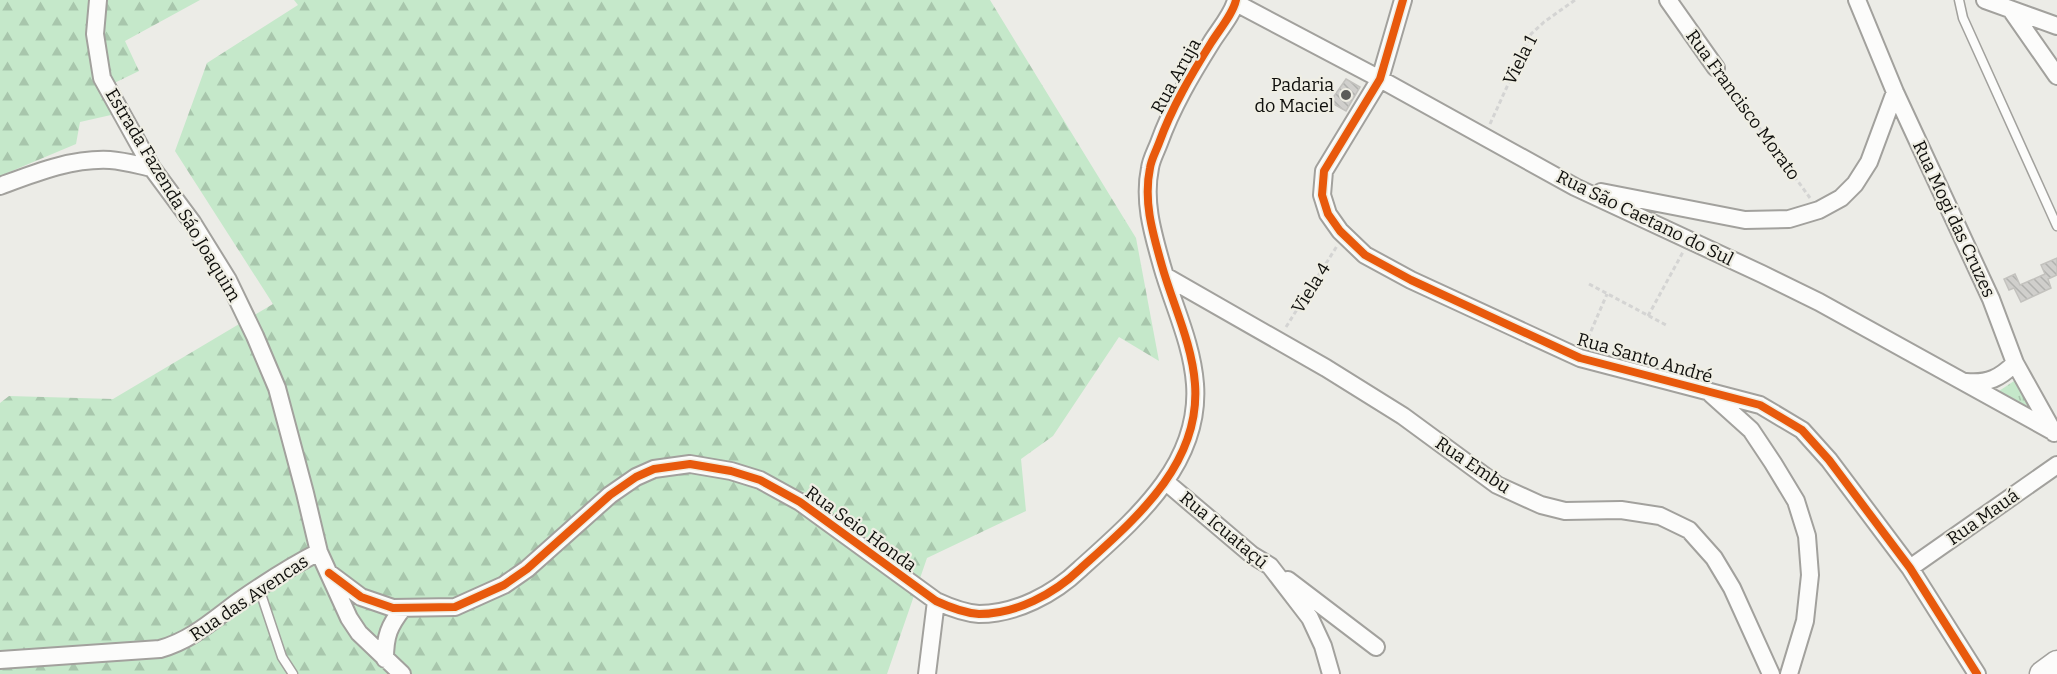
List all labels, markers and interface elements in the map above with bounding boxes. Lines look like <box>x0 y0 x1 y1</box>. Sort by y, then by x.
street label: Rua Francisco Morato <box>1681 26 1805 184</box>
street label: Viela 1 <box>1498 31 1542 88</box>
street label: Rua Aruja <box>1146 35 1206 117</box>
place label: Padaria do Maciel <box>1254 74 1334 117</box>
street label: Estrada Fazenda Sáo Joaquim <box>101 85 245 305</box>
marker: Padaria do Maciel <box>1339 88 1353 102</box>
street label: Rua Mogi das Cruzes <box>1908 137 2000 301</box>
street label: Rua São Caetano do Sul <box>1553 166 1737 270</box>
street label: Viela 4 <box>1287 258 1335 317</box>
street label: Rua Santo André <box>1575 328 1715 388</box>
street label: Rua Embu <box>1431 432 1515 498</box>
street label: Rua Seio Honda <box>801 481 921 577</box>
street label: Rua Mauá <box>1943 484 2023 550</box>
street label: Rua Icuataçú <box>1175 487 1273 573</box>
street label: Rua das Avencas <box>186 550 312 646</box>

